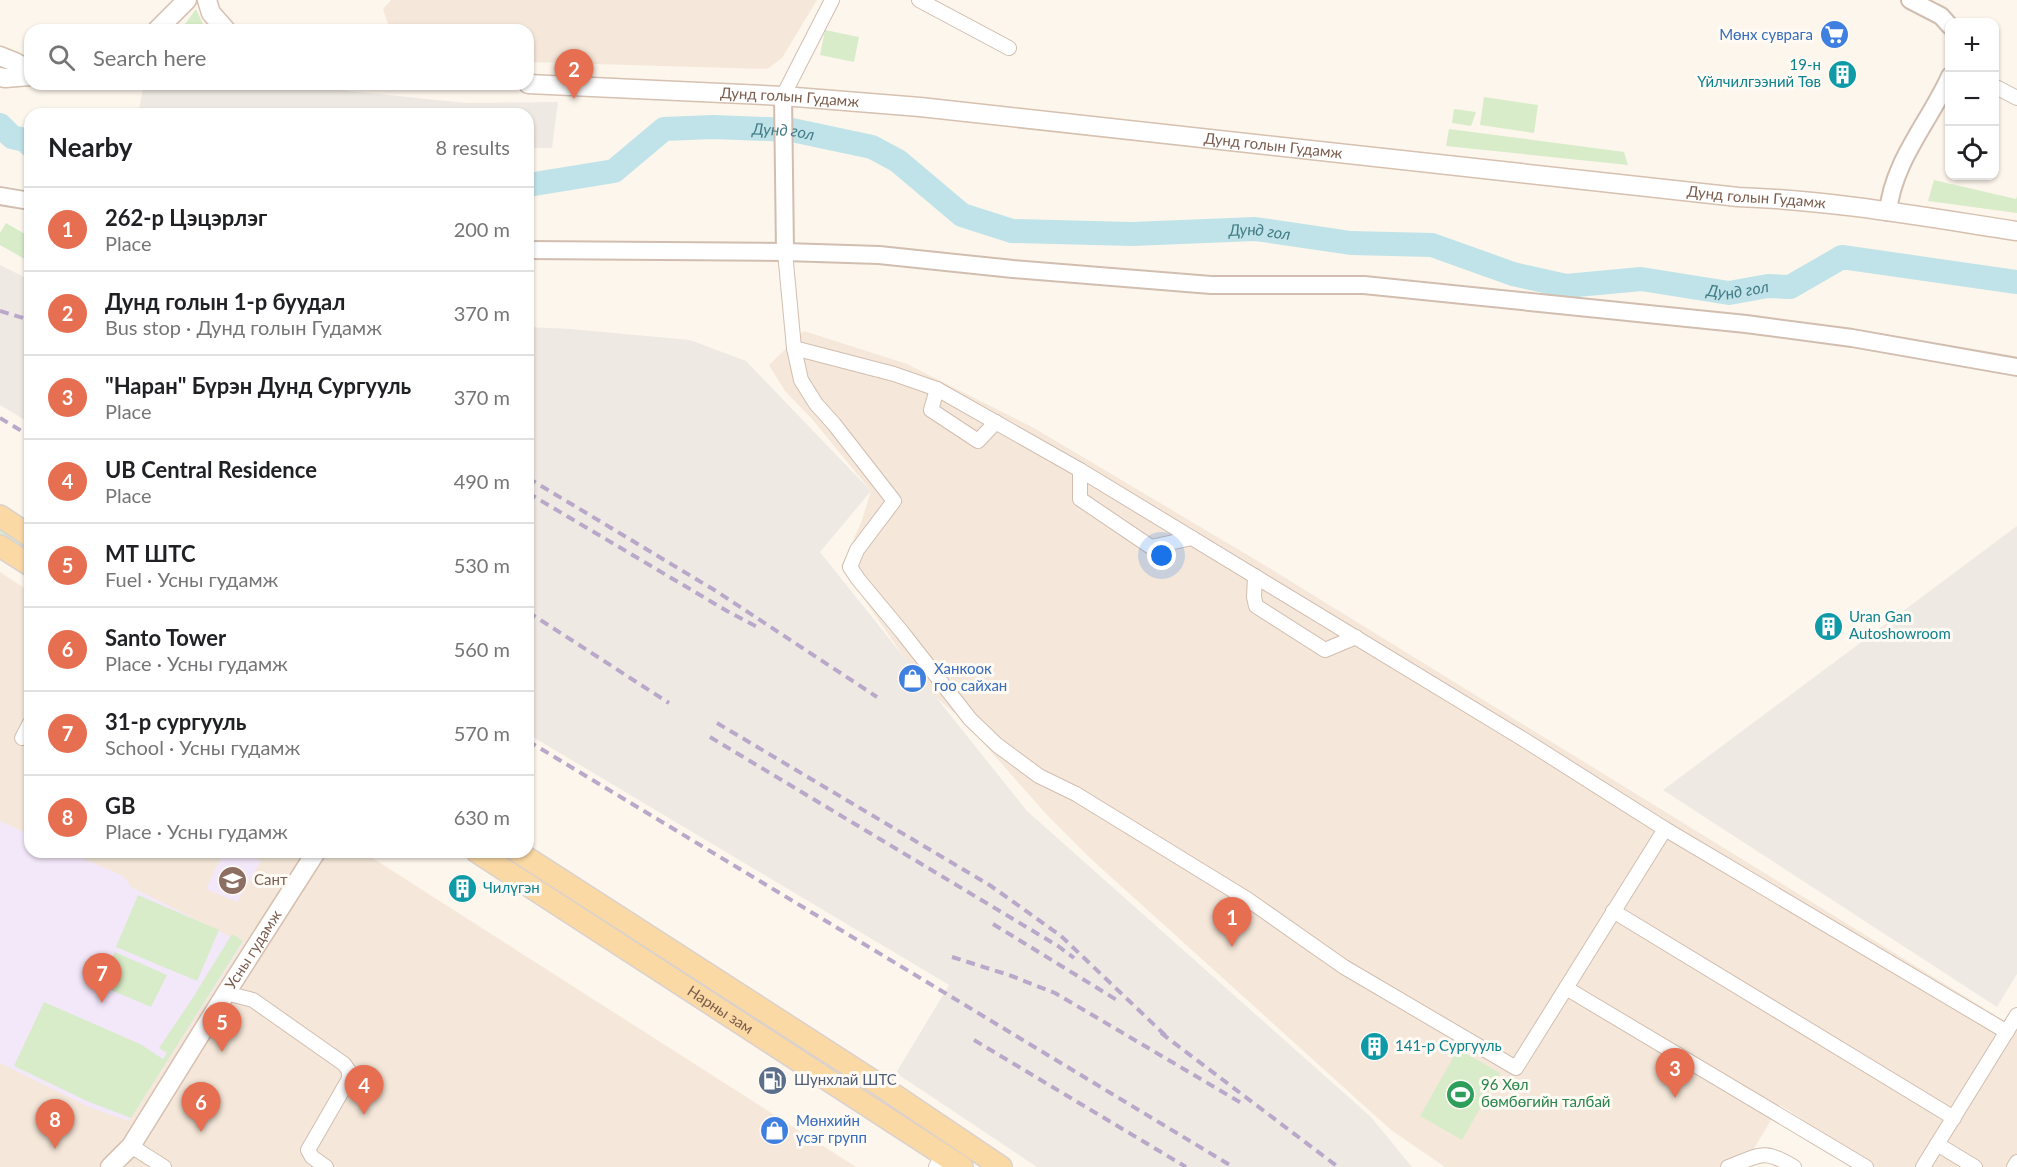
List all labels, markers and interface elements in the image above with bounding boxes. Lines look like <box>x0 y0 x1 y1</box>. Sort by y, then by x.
map controls <box>1945 18 1999 180</box>
button: + <box>1945 18 1999 72</box>
supermarket icon: Мөнх суврага <box>1818 19 1850 51</box>
search box <box>24 24 534 90</box>
place label: Мөнх суврага <box>1719 25 1813 43</box>
icon: search <box>45 41 78 74</box>
text: Search here <box>93 44 206 71</box>
pin: 2 <box>554 50 594 99</box>
place label: 19-н Үйлчилгээний Төв <box>1697 55 1821 90</box>
building icon: 19-н Үйлчилгээний Төв <box>1826 58 1858 90</box>
button: − <box>1945 72 1999 126</box>
street label: Дунд голын Гудамж <box>720 83 860 110</box>
water label: Дунд гол <box>751 118 816 144</box>
button: locate <box>1945 126 1999 180</box>
street label: Дунд голын Гудамж <box>1203 128 1344 161</box>
text: Nearby <box>48 131 133 163</box>
text: 8 results <box>435 135 510 159</box>
street label: Дунд голын Гудамж <box>1686 181 1827 211</box>
text: 262-р Цэцэрлэг <box>105 204 267 231</box>
text: 1 <box>62 217 73 241</box>
text: 200 m <box>454 217 510 241</box>
water label: Дунд гол <box>1227 219 1292 243</box>
text: Place <box>105 231 152 255</box>
water label: Дунд гол <box>1705 276 1770 302</box>
text: Дунд голын 1-р буудал <box>105 288 345 315</box>
text: 2 <box>62 301 73 325</box>
text: 370 m <box>454 301 510 325</box>
text: Bus stop · Дунд голын Гудамж <box>105 315 382 339</box>
text: "Наран" Бүрэн Дунд Сургууль <box>105 372 411 399</box>
text: 3 <box>62 385 73 409</box>
text: 370 m <box>454 385 510 409</box>
text: Place <box>105 399 152 423</box>
text: UB Central Residence <box>105 456 317 483</box>
text: 4 <box>62 469 73 493</box>
text: 490 m <box>454 469 510 493</box>
text: Place <box>105 483 152 507</box>
text: МТ ШТС <box>105 540 195 567</box>
your location <box>1147 541 1176 570</box>
text: 5 <box>62 553 73 577</box>
text: 530 m <box>454 553 510 577</box>
text: Fuel · Усны гудамж <box>105 567 278 591</box>
place label: Uran Gan Autoshowroom <box>1849 607 1951 642</box>
building icon: Uran Gan Autoshowroom <box>1812 610 1844 642</box>
text: Santo Tower <box>105 624 226 651</box>
text: 6 <box>62 637 73 661</box>
text: 560 m <box>454 637 510 661</box>
text: Place · Усны гудамж <box>105 651 288 675</box>
place label: Ханкоок гоо сайхан <box>934 659 1007 694</box>
shop icon: Ханкоок гоо сайхан <box>897 662 929 694</box>
text: 31-р сургууль <box>105 708 246 735</box>
text: 7 <box>62 721 73 745</box>
text: 570 m <box>454 721 510 745</box>
text: School · Усны гудамж <box>105 735 300 759</box>
text: GB <box>105 792 135 819</box>
text: 8 <box>62 805 73 829</box>
text: 630 m <box>454 805 510 829</box>
text: Place · Усны гудамж <box>105 819 288 843</box>
school or university icon: Сант <box>217 864 249 896</box>
place label: Сант <box>254 870 288 888</box>
building icon: Чилүгэн <box>446 872 478 904</box>
place label: Чилүгэн <box>483 878 540 896</box>
pin: 1 <box>1212 898 1252 947</box>
street label: Усны гудамж <box>221 906 285 992</box>
pin: 7 <box>82 954 122 1003</box>
street label: Нарны зам <box>684 981 757 1037</box>
pin: 5 <box>202 1002 242 1052</box>
building icon: 141-р Сургууль <box>1358 1030 1390 1062</box>
place label: 141-р Сургууль <box>1395 1036 1502 1054</box>
pin: 3 <box>1656 1048 1694 1098</box>
fuel station icon: Шунхлай ШТС <box>757 1064 789 1096</box>
pin: 4 <box>344 1066 384 1115</box>
place label: Шунхлай ШТС <box>794 1070 897 1088</box>
place label: 96 Хөл бөмбөгийн талбай <box>1481 1075 1611 1110</box>
sports icon: 96 Хөл бөмбөгийн талбай <box>1444 1078 1476 1110</box>
pin: 6 <box>182 1082 220 1132</box>
pin: 8 <box>36 1100 74 1149</box>
place label: Мөнхийн үсэг групп <box>796 1111 867 1146</box>
shop icon: Мөнхийн үсэг групп <box>759 1114 791 1146</box>

